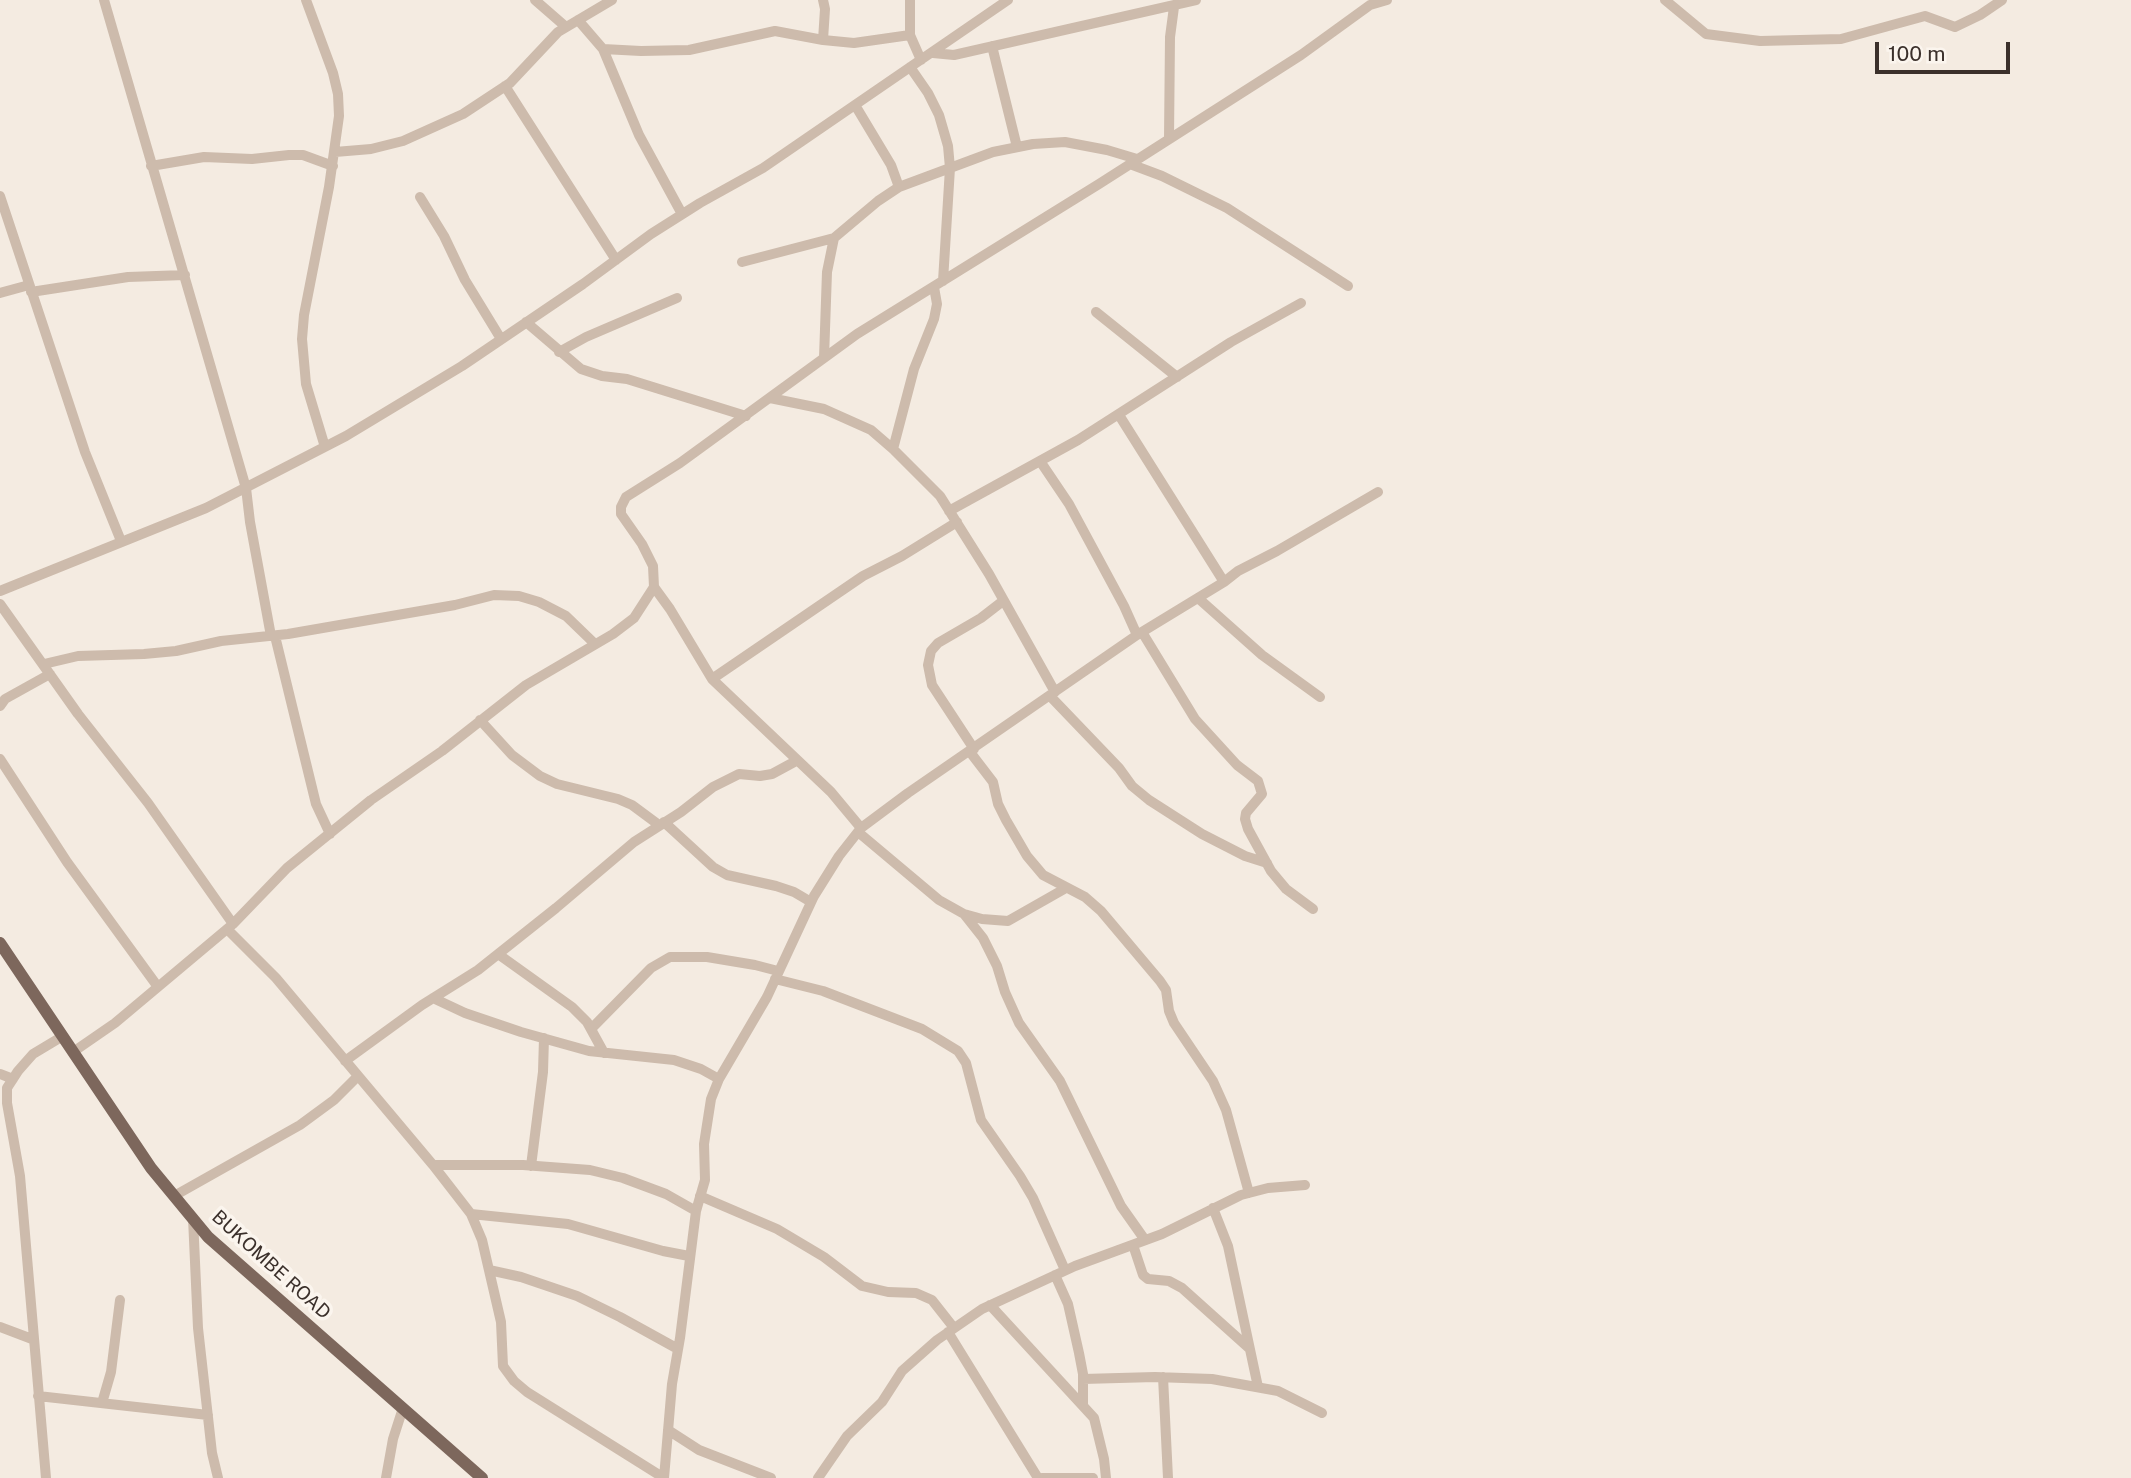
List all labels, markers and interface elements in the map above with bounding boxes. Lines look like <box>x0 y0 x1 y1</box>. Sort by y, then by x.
scale bar <box>1879 28 2014 72</box>
text: 100 m <box>1888 41 1945 66</box>
street label: BUKOMBE ROAD <box>207 1206 335 1324</box>

